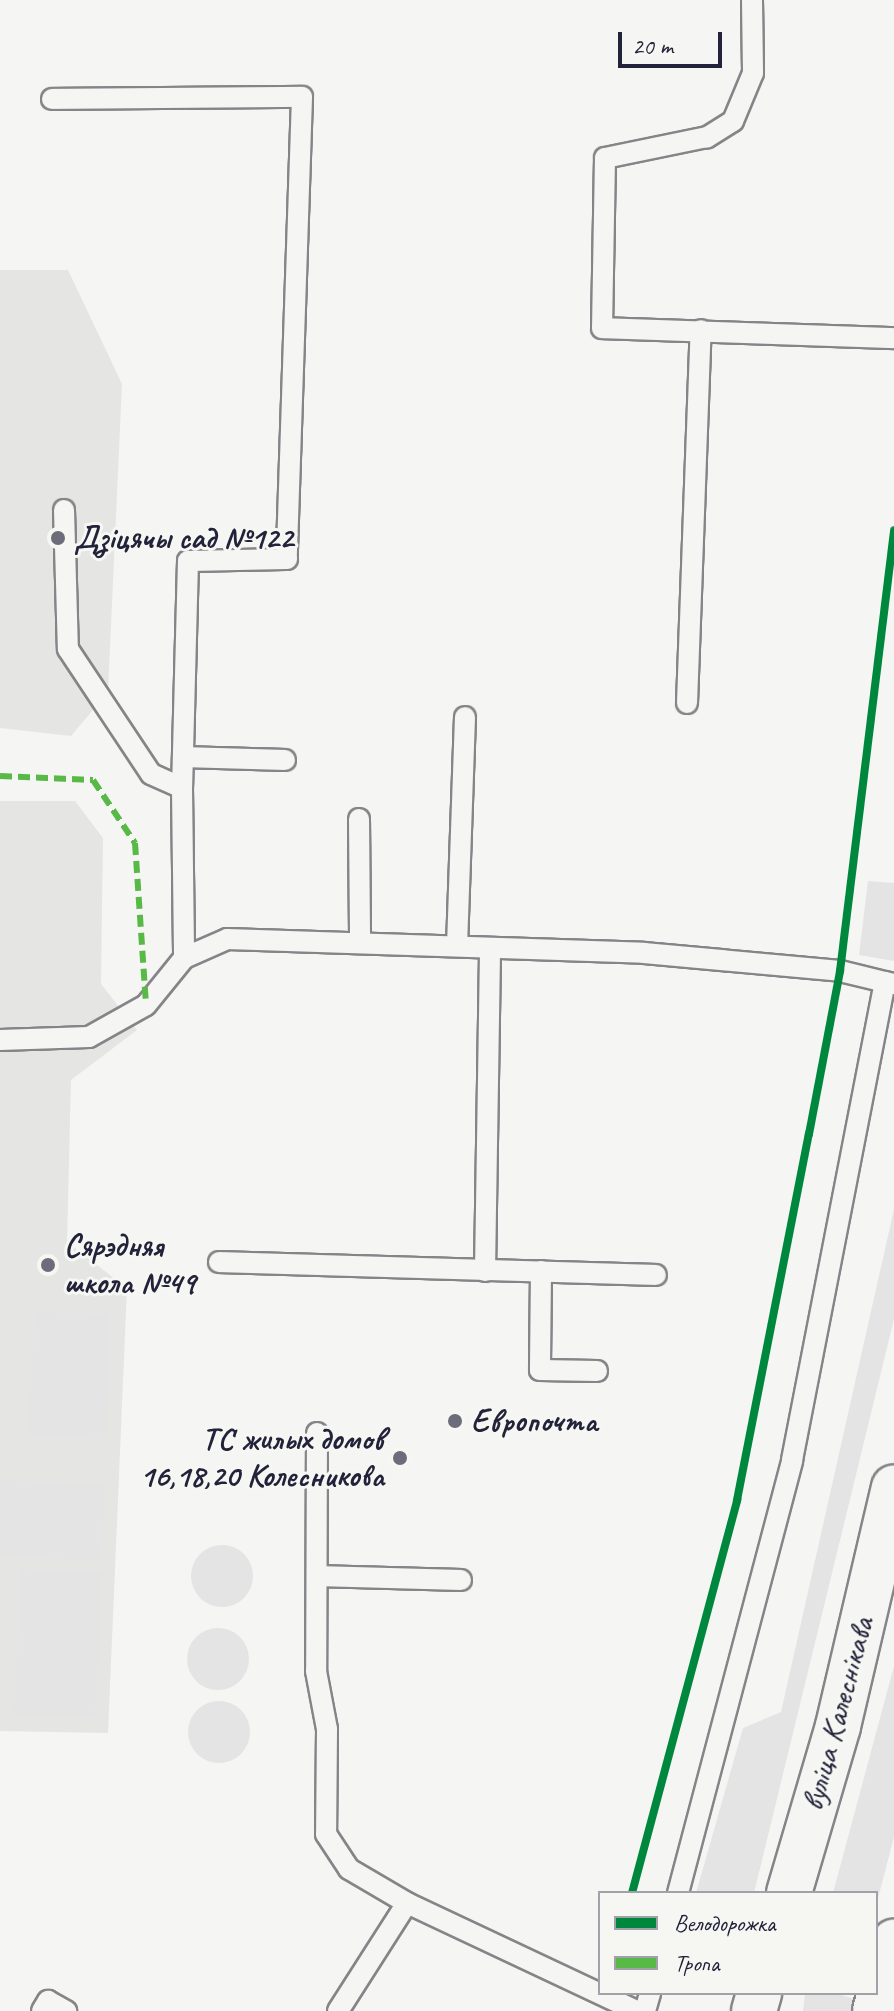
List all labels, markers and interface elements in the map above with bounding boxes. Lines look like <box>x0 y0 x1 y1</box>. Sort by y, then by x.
scale bar <box>622 16 726 66</box>
text: 20 m <box>632 31 673 61</box>
place label: Дзіцячы сад №122 <box>74 519 293 557</box>
marker: Дзіцячы сад №122 <box>49 529 67 547</box>
place label: Сярэдняя школа №49 <box>64 1228 195 1303</box>
marker: Сярэдняя школа №49 <box>39 1256 57 1274</box>
place label: Европочта <box>471 1402 597 1440</box>
marker: Европочта <box>446 1412 464 1430</box>
place label: ТС жилых домов 16,18,20 Колесникова <box>139 1421 384 1496</box>
marker: ТС жилых домов 16,18,20 Колесникова <box>391 1449 409 1467</box>
street label: вуліца Калеснікава <box>794 1612 882 1816</box>
legend <box>598 1891 878 1995</box>
text: Велодорожка <box>674 1908 775 1938</box>
text: Тропа <box>674 1948 719 1978</box>

